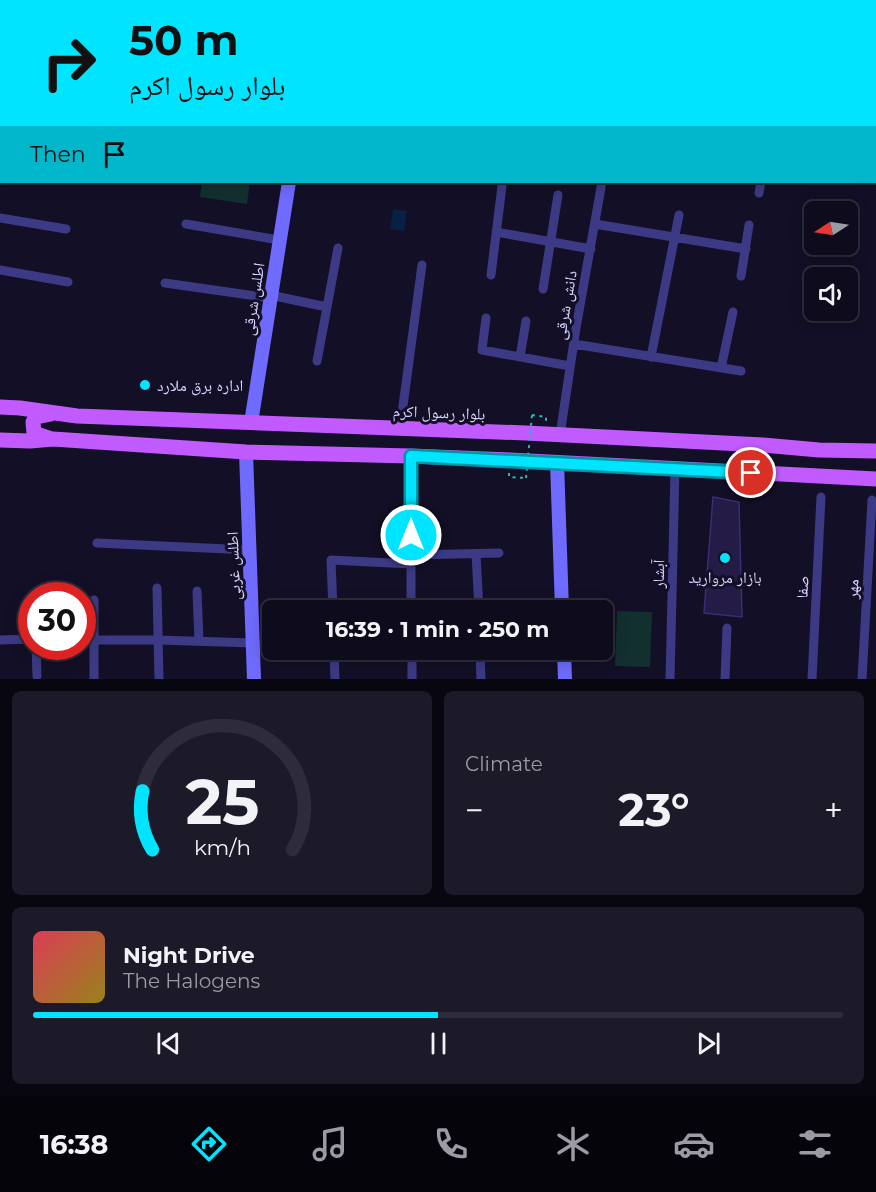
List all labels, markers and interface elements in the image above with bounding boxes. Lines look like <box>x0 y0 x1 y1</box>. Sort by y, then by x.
text: 50 m <box>129 14 238 66</box>
icon: right <box>30 24 108 102</box>
text: بلوار رسول اکرم <box>129 69 285 102</box>
icon: arrive <box>98 138 131 171</box>
text: Then <box>30 141 86 168</box>
north arrow <box>804 201 858 255</box>
map controls <box>804 201 858 321</box>
street label: اطلس شرقی <box>238 261 270 337</box>
button: sound <box>804 267 858 321</box>
street label: دانش شرقی <box>550 269 582 341</box>
place label: اداره برق ملارد <box>157 376 243 396</box>
marker: اداره برق ملارد <box>138 378 152 392</box>
street label: بلوار رسول اکرم <box>392 401 486 425</box>
pin <box>725 447 776 498</box>
icon: arrive <box>734 456 767 489</box>
position arrow <box>379 503 443 567</box>
street label: اطلس غربی <box>223 531 245 601</box>
marker: بازار مروارید <box>718 551 732 565</box>
street label: آبشار <box>649 558 668 590</box>
place label: بازار مروارید <box>688 568 762 587</box>
street label: صفا <box>792 575 813 599</box>
street label: مهر <box>842 579 863 600</box>
speed limit sign: 30 <box>18 582 96 660</box>
text: 16:39 · 1 min · 250 m <box>326 616 549 643</box>
text: Climate <box>465 752 543 776</box>
text: 25 <box>185 764 259 840</box>
text: 23° <box>618 782 690 837</box>
text: − <box>465 790 484 830</box>
text: + <box>824 790 843 830</box>
text: km/h <box>193 834 251 860</box>
text: Night Drive <box>123 942 255 969</box>
text: The Halogens <box>123 969 260 993</box>
icon: previous <box>152 1027 185 1060</box>
icon: pause <box>422 1027 455 1060</box>
icon: next <box>692 1027 725 1060</box>
icon: directions <box>188 1123 230 1165</box>
icon: music <box>309 1123 351 1165</box>
icon: phone <box>430 1123 472 1165</box>
icon: climate <box>552 1123 594 1165</box>
icon: car <box>673 1123 715 1165</box>
icon: filters <box>794 1123 836 1165</box>
text: 16:38 <box>40 1128 108 1161</box>

